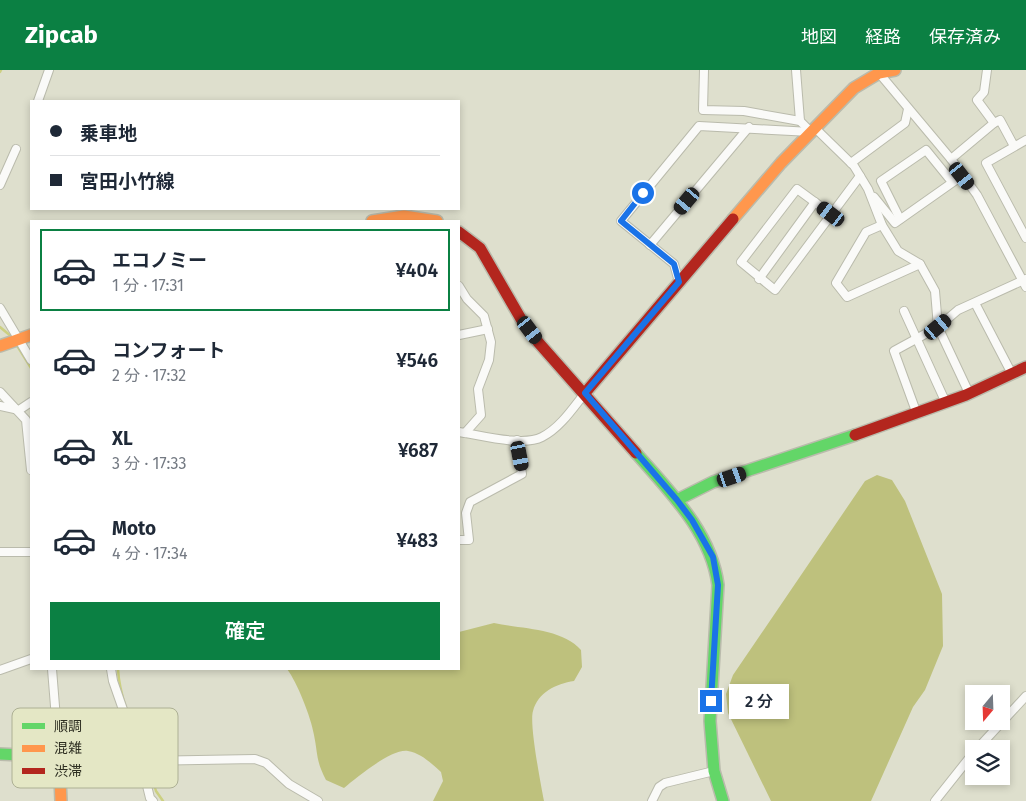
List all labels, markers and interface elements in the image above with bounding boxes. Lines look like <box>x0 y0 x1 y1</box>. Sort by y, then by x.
text: Zipcab <box>25 21 98 49</box>
text: 地図 <box>801 26 837 48</box>
text: 経路 <box>865 26 901 48</box>
text: 保存済み <box>929 26 1001 48</box>
text: 乗車地 <box>80 122 137 145</box>
car <box>946 160 977 192</box>
text: 宮田小竹線 <box>80 170 175 193</box>
route start <box>632 182 654 204</box>
car <box>671 185 702 217</box>
car <box>814 199 847 229</box>
icon: car <box>52 248 97 293</box>
text: エコノミー <box>112 249 207 272</box>
text: ¥404 <box>396 259 438 282</box>
text: 1 分 · 17:31 <box>112 276 184 295</box>
car <box>921 312 954 342</box>
car <box>514 314 545 346</box>
icon: car <box>52 338 97 383</box>
text: コンフォート <box>112 339 225 362</box>
text: ¥546 <box>396 349 438 372</box>
text: 2 分 · 17:32 <box>112 366 186 385</box>
text: XL <box>112 427 133 450</box>
icon: car <box>52 428 97 473</box>
text: ¥687 <box>398 439 438 462</box>
car <box>509 440 530 472</box>
text: 3 分 · 17:33 <box>112 454 187 473</box>
car <box>715 465 748 489</box>
text: Moto <box>112 517 156 540</box>
icon: car <box>52 518 97 563</box>
text: ¥483 <box>396 529 438 552</box>
text: 4 分 · 17:34 <box>112 544 188 563</box>
button: 確定 <box>50 602 440 660</box>
callout: 2 分 <box>728 684 788 718</box>
north arrow <box>965 685 1010 730</box>
map controls <box>965 685 1010 785</box>
route end <box>700 690 722 712</box>
text: 2 分 <box>745 692 773 711</box>
legend <box>12 708 178 788</box>
text: 順調 <box>54 718 82 735</box>
text: 混雑 <box>54 740 82 757</box>
button: layers <box>965 740 1010 785</box>
text: 渋滞 <box>54 763 82 780</box>

